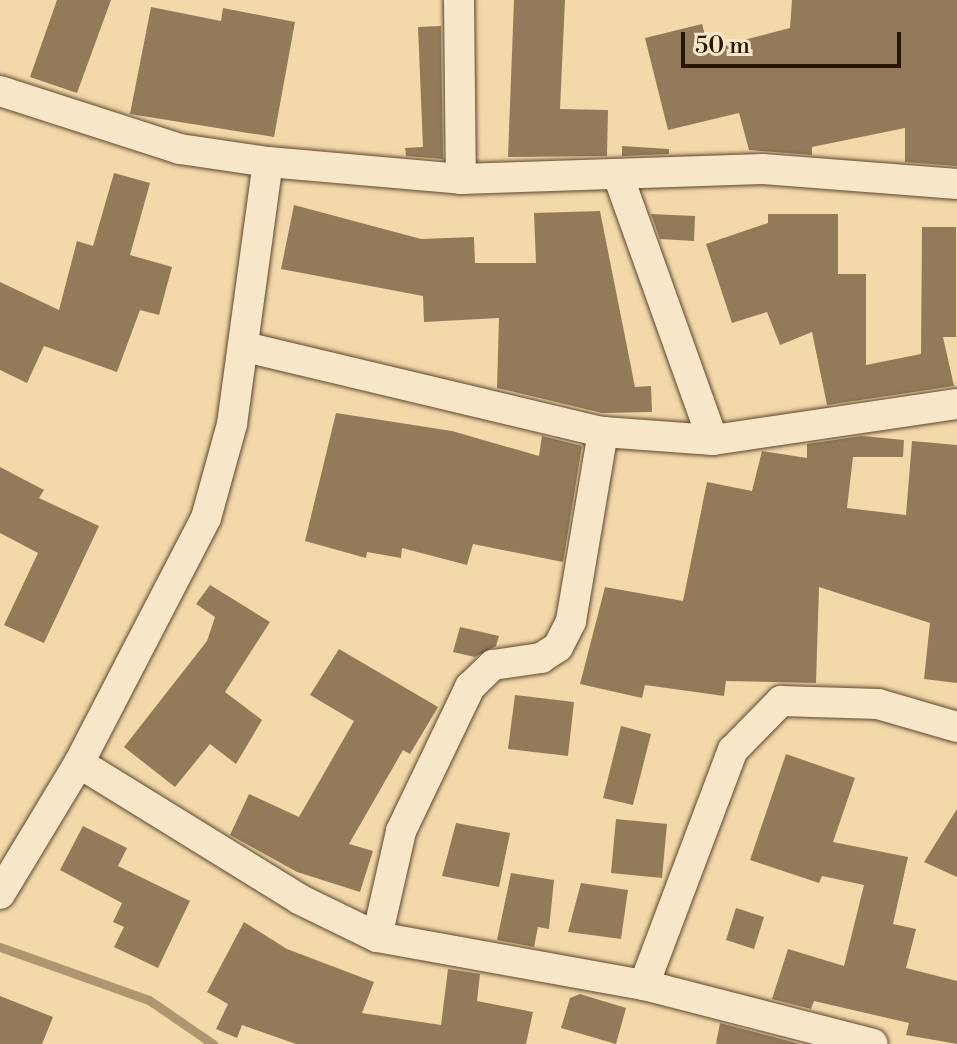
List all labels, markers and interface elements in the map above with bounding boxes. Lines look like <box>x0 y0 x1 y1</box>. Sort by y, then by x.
scale bar <box>685 16 905 66</box>
text: 50 m <box>695 31 750 61</box>

